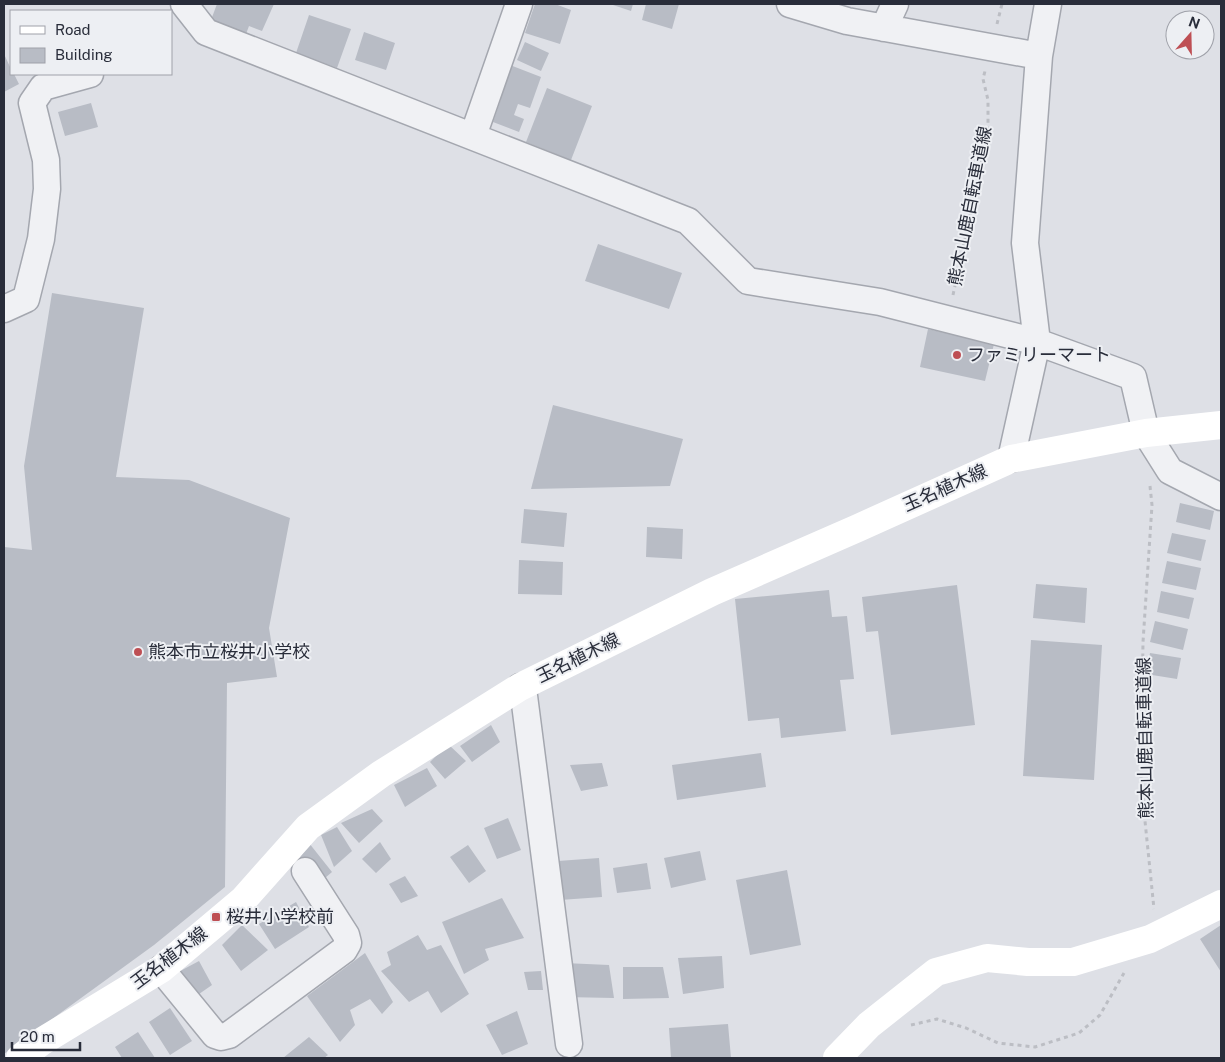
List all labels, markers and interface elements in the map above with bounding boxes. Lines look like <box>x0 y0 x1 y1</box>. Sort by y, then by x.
legend <box>10 10 172 75</box>
north arrow <box>1165 10 1215 60</box>
text: N <box>1187 13 1202 32</box>
text: Road <box>55 21 91 38</box>
text: Building <box>55 46 113 63</box>
street label: 熊本山鹿自転車道線 <box>944 124 995 287</box>
place label: ファミリーマート <box>967 344 1111 365</box>
marker: ファミリーマート <box>951 349 963 361</box>
street label: 玉名植木線 <box>899 460 990 515</box>
street label: 玉名植木線 <box>533 628 623 687</box>
place label: 熊本市立桜井小学校 <box>148 641 310 662</box>
marker: 熊本市立桜井小学校 <box>132 646 144 658</box>
street label: 熊本山鹿自転車道線 <box>1133 657 1156 819</box>
place label: 桜井小学校前 <box>226 906 334 927</box>
marker: 桜井小学校前 <box>210 911 222 923</box>
street label: 玉名植木線 <box>126 922 211 993</box>
scale bar <box>12 1020 80 1052</box>
text: 20 m <box>20 1028 55 1045</box>

